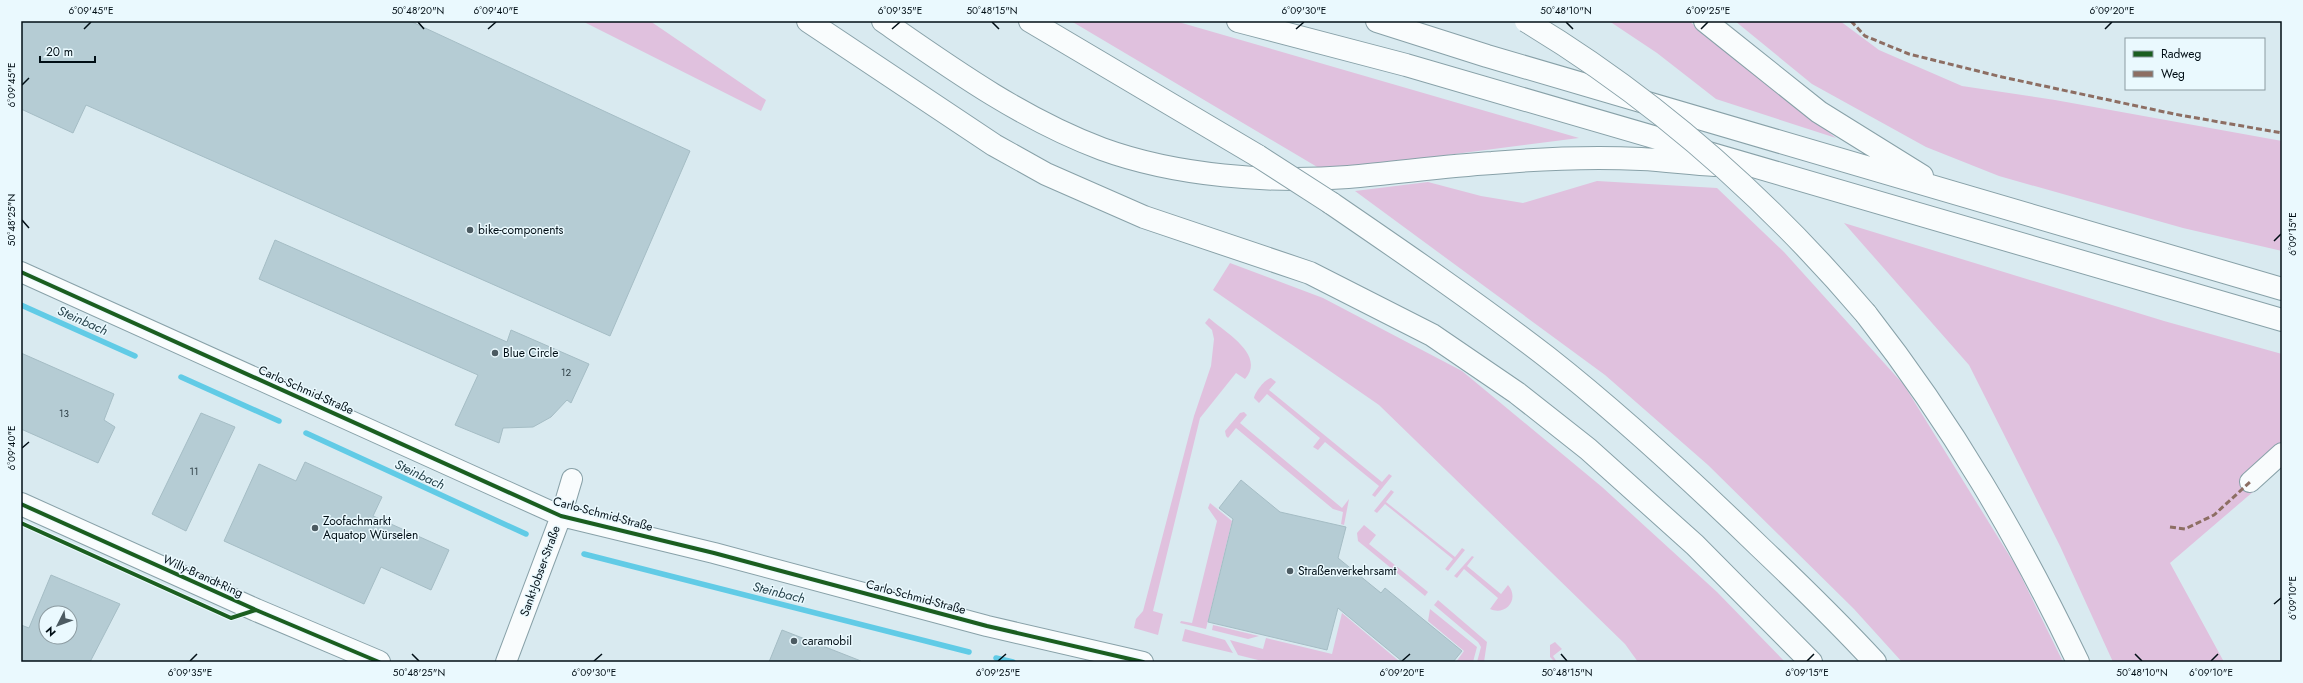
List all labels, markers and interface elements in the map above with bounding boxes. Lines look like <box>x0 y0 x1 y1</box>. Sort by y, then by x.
text: 6°09'45"E <box>69 3 113 18</box>
text: 50°48'20"N <box>392 3 444 18</box>
text: 6°09'40"E <box>473 3 519 18</box>
text: 6°09'35"E <box>878 3 922 18</box>
text: 50°48'15"N <box>966 3 1018 18</box>
text: 6°09'30"E <box>1282 3 1326 18</box>
text: 50°48'10"N <box>1540 3 1592 18</box>
text: 6°09'25"E <box>1686 3 1730 18</box>
text: 6°09'20"E <box>2090 3 2135 18</box>
scale bar <box>40 38 95 64</box>
legend <box>2125 38 2265 90</box>
text: 20 m <box>46 43 73 61</box>
text: Radweg <box>2161 45 2201 63</box>
text: 6°09'45"E <box>4 63 19 107</box>
text: Weg <box>2161 65 2185 83</box>
text: 50°48'25"N <box>4 194 19 246</box>
text: 6°09'15"E <box>2285 212 2300 256</box>
place label: bike-components <box>478 221 563 239</box>
marker: bike-components <box>465 225 475 235</box>
water label: Steinbach <box>55 301 111 340</box>
place label: Blue Circle <box>503 344 559 362</box>
marker: Blue Circle <box>490 348 500 358</box>
street label: Carlo-Schmid-Straße <box>255 361 357 419</box>
house number: 12 <box>561 365 571 380</box>
house number: 13 <box>59 406 70 421</box>
text: 6°09'40"E <box>4 425 19 471</box>
water label: Steinbach <box>392 455 448 494</box>
house number: 11 <box>190 464 199 479</box>
street label: Carlo-Schmid-Straße <box>551 492 655 536</box>
place label: Zoofachmarkt Aquatop Würselen <box>323 512 418 544</box>
marker: Zoofachmarkt Aquatop Würselen <box>310 523 320 533</box>
street label: Sankt-Jobser-Straße <box>515 523 565 619</box>
street label: Willy-Brandt-Ring <box>160 550 246 602</box>
place label: Straßenverkehrsamt <box>1298 562 1397 580</box>
marker: Straßenverkehrsamt <box>1285 566 1295 576</box>
street label: Carlo-Schmid-Straße <box>864 575 968 619</box>
text: 6°09'10"E <box>2285 576 2300 620</box>
water label: Steinbach <box>751 577 807 608</box>
north arrow <box>38 605 78 645</box>
text: N <box>42 623 59 640</box>
place label: caramobil <box>802 632 852 650</box>
marker: caramobil <box>789 636 799 646</box>
text: 6°09'35"E <box>168 665 212 680</box>
text: 50°48'25"N <box>393 665 445 680</box>
text: 6°09'30"E <box>572 665 616 680</box>
text: 6°09'25"E <box>976 665 1020 680</box>
text: 6°09'20"E <box>1380 665 1425 680</box>
text: 50°48'15"N <box>1541 665 1593 680</box>
text: 6°09'15"E <box>1785 665 1829 680</box>
text: 50°48'10"N <box>2116 665 2168 680</box>
text: 6°09'10"E <box>2189 665 2233 680</box>

